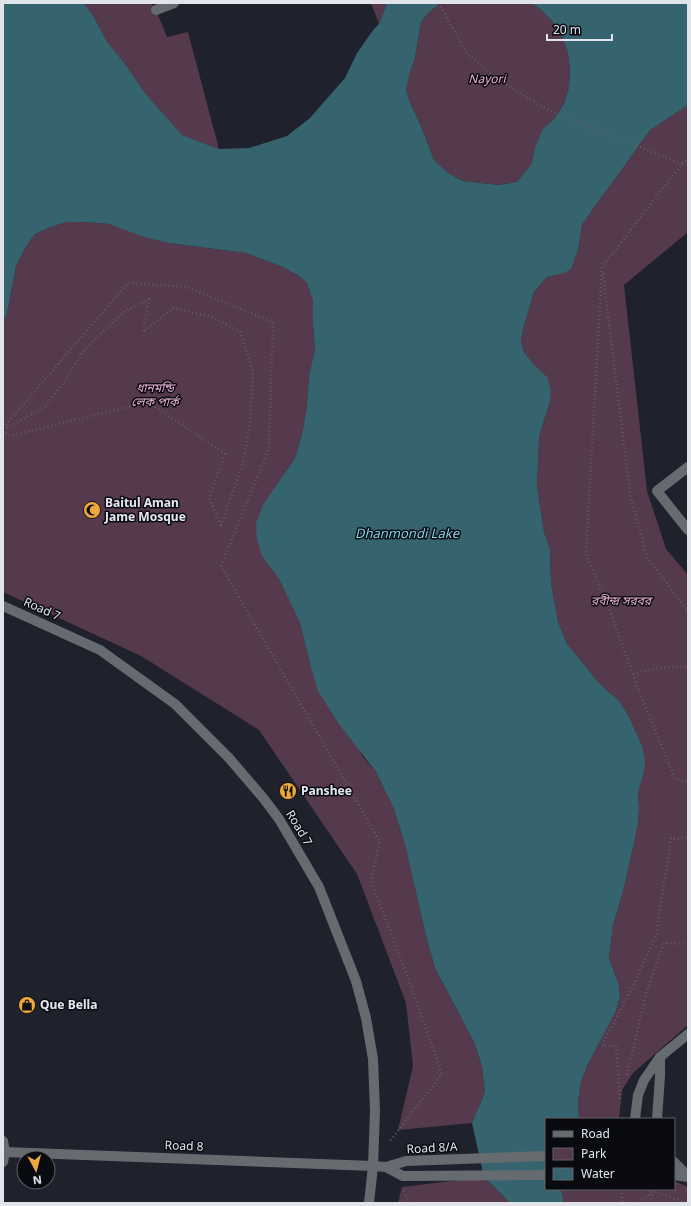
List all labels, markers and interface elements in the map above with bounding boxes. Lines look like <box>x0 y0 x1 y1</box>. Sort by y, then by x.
scale bar <box>547 16 612 42</box>
text: 20 m <box>553 23 581 39</box>
park label: Nayori <box>468 72 508 88</box>
park label: ধানমন্ডি লেক পার্ক <box>131 381 181 411</box>
place label: Baitul Aman Jame Mosque <box>104 496 186 526</box>
mosque icon: Baitul Aman Jame Mosque <box>82 500 102 520</box>
water label: Dhanmondi Lake <box>355 526 460 543</box>
park label: রবীন্দ্র সরবর <box>591 594 654 610</box>
street label: Road 7 <box>21 595 63 625</box>
restaurant icon: Panshee <box>278 781 298 801</box>
place label: Panshee <box>301 784 352 800</box>
street label: Road 7 <box>281 808 315 849</box>
shop icon: Que Bella <box>17 995 37 1015</box>
place label: Que Bella <box>40 998 97 1014</box>
legend <box>545 1118 675 1190</box>
text: Road <box>581 1127 610 1143</box>
street label: Road 8 <box>164 1138 204 1156</box>
street label: Road 8/A <box>406 1140 458 1158</box>
text: Park <box>581 1147 607 1163</box>
north arrow <box>16 1150 56 1190</box>
text: Water <box>581 1167 615 1183</box>
text: N <box>32 1171 42 1186</box>

